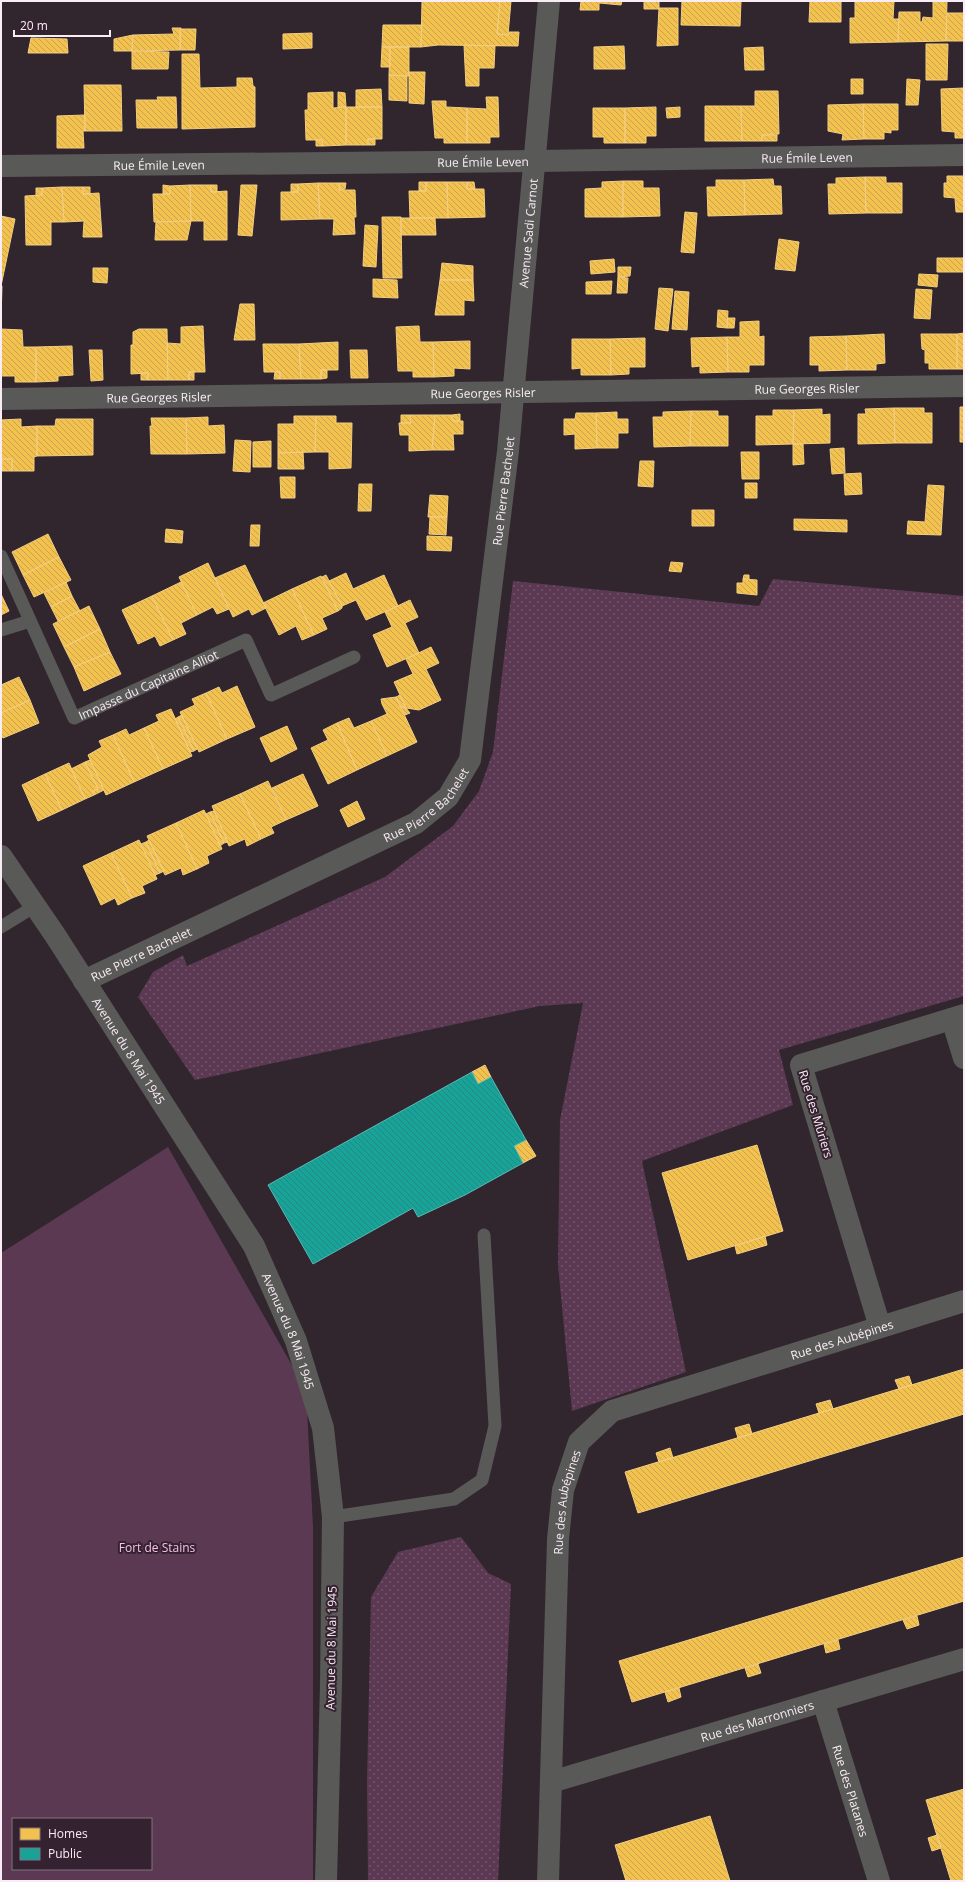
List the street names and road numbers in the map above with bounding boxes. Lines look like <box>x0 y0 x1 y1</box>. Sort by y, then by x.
street label: Rue Émile Leven <box>761 148 853 166</box>
street label: Rue Émile Leven <box>437 153 529 170</box>
street label: Rue Émile Leven <box>113 156 205 173</box>
street label: Avenue Sadi Carnot <box>514 178 541 289</box>
street label: Rue Georges Risler <box>754 379 860 397</box>
street label: Rue Georges Risler <box>430 383 536 402</box>
street label: Rue Georges Risler <box>106 388 212 406</box>
street label: Rue Pierre Bachelet <box>488 436 518 546</box>
street label: Impasse du Capitaine Alliot <box>75 645 221 723</box>
street label: Rue Pierre Bachelet <box>380 764 472 846</box>
street label: Rue Pierre Bachelet <box>88 923 194 985</box>
street label: Avenue du 8 Mai 1945 <box>88 994 170 1108</box>
street label: Rue des Mûriers <box>795 1068 838 1160</box>
street label: Avenue du 8 Mai 1945 <box>258 1270 319 1392</box>
street label: Rue des Aubépines <box>788 1315 896 1363</box>
street label: Rue des Aubépines <box>549 1447 584 1555</box>
street label: Avenue du 8 Mai 1945 <box>321 1586 341 1710</box>
street label: Rue des Marronniers <box>698 1696 816 1746</box>
street label: Rue des Platanes <box>829 1743 873 1839</box>

